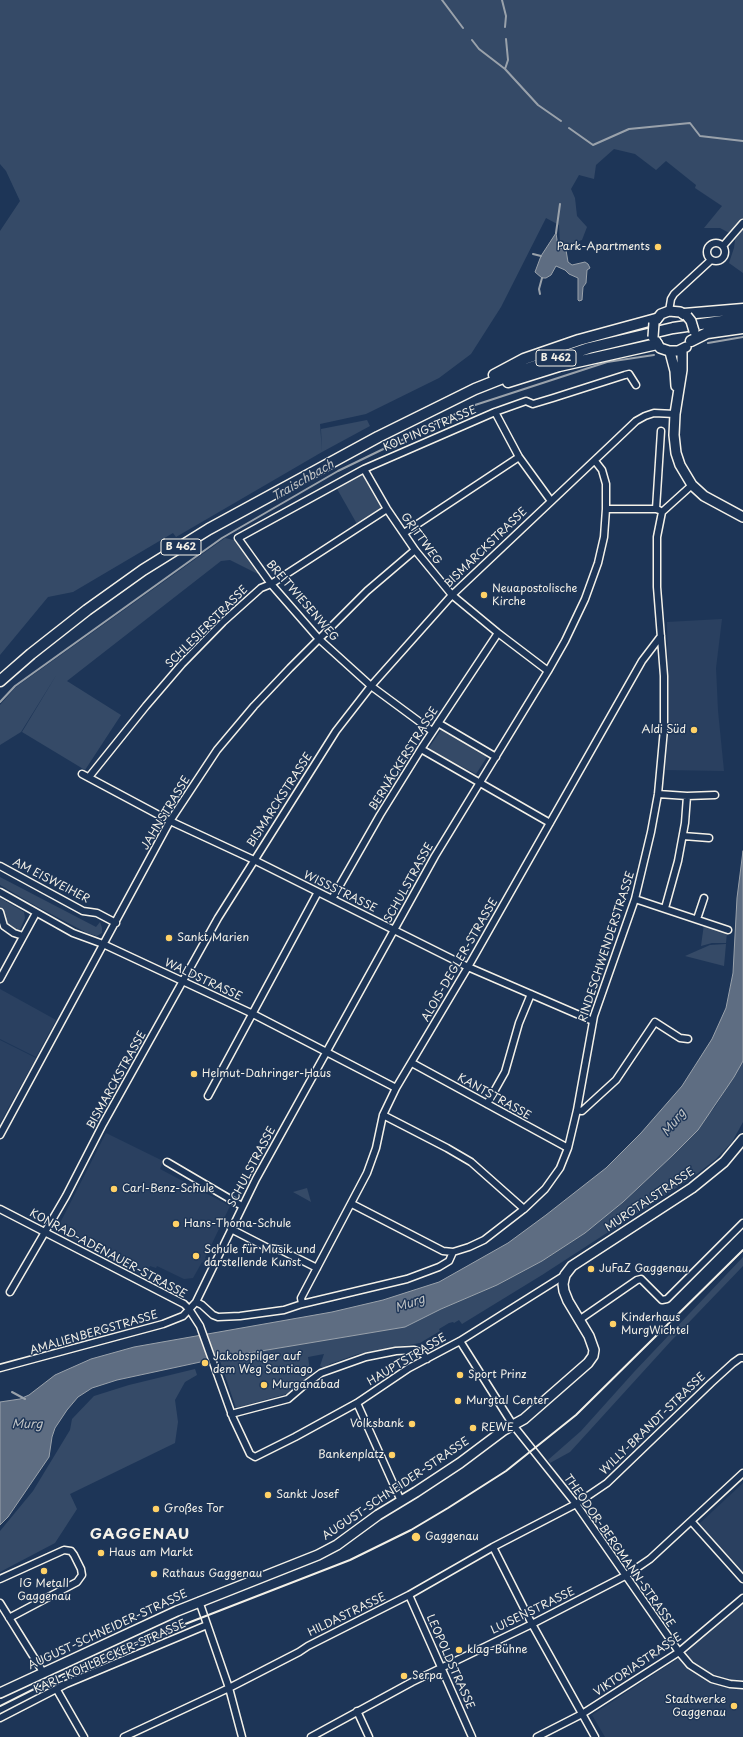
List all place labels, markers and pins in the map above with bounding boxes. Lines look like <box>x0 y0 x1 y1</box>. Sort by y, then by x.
place label: Park-Apartments <box>557 240 650 254</box>
marker: Park-Apartments <box>653 242 663 252</box>
place label: Neuapostolische Kirche <box>492 582 577 608</box>
marker: Neuapostolische Kirche <box>479 590 489 600</box>
place label: Aldi Süd <box>641 723 686 737</box>
marker: Aldi Süd <box>689 725 699 735</box>
place label: Sankt Marien <box>177 931 249 945</box>
marker: Sankt Marien <box>164 933 174 943</box>
place label: Helmut-Dahringer-Haus <box>202 1067 331 1081</box>
marker: Helmut-Dahringer-Haus <box>189 1069 199 1079</box>
place label: Carl-Benz-Schule <box>122 1182 214 1196</box>
marker: Carl-Benz-Schule <box>109 1184 119 1194</box>
place label: Hans-Thoma-Schule <box>184 1217 291 1231</box>
marker: Hans-Thoma-Schule <box>171 1219 181 1229</box>
place label: Schule für Musik und darstellende Kunst <box>204 1243 316 1269</box>
marker: Schule für Musik und darstellende Kunst <box>191 1251 201 1261</box>
place label: JuFaZ Gaggenau <box>599 1262 688 1276</box>
marker: JuFaZ Gaggenau <box>586 1264 596 1274</box>
place label: Kinderhaus MurgWichtel <box>621 1311 689 1337</box>
marker: Kinderhaus MurgWichtel <box>608 1319 618 1329</box>
place label: Jakobspilger auf dem Weg Santiago <box>213 1350 313 1376</box>
marker: Jakobspilger auf dem Weg Santiago <box>200 1358 210 1368</box>
place label: Sport Prinz <box>468 1368 526 1382</box>
marker: Sport Prinz <box>455 1370 465 1380</box>
place label: Murganabad <box>272 1378 340 1392</box>
marker: Murganabad <box>259 1380 269 1390</box>
place label: Murgtal Center <box>466 1394 549 1408</box>
marker: Murgtal Center <box>453 1396 463 1406</box>
place label: Volksbank <box>350 1417 404 1431</box>
marker: Volksbank <box>407 1419 417 1429</box>
place label: REWE <box>481 1421 514 1435</box>
marker: REWE <box>468 1423 478 1433</box>
place label: Bankenplatz <box>318 1448 384 1462</box>
marker: Bankenplatz <box>387 1450 397 1460</box>
place label: Sankt Josef <box>276 1488 339 1502</box>
marker: Sankt Josef <box>263 1490 273 1500</box>
place label: Großes Tor <box>164 1502 224 1516</box>
marker: Großes Tor <box>151 1504 161 1514</box>
place label: Gaggenau <box>425 1530 479 1544</box>
marker: Gaggenau <box>410 1531 422 1543</box>
place label: Haus am Markt <box>109 1546 193 1560</box>
marker: Haus am Markt <box>96 1548 106 1558</box>
marker: IG Metall Gaggenau <box>39 1566 49 1576</box>
place label: Rathaus Gaggenau <box>162 1567 262 1581</box>
marker: Rathaus Gaggenau <box>149 1569 159 1579</box>
place label: IG Metall Gaggenau <box>17 1577 71 1603</box>
place label: klag-Bühne <box>467 1643 528 1657</box>
marker: klag-Bühne <box>454 1645 464 1655</box>
place label: Serpa <box>412 1669 443 1683</box>
marker: Serpa <box>399 1671 409 1681</box>
place label: Stadtwerke Gaggenau <box>665 1693 726 1719</box>
marker: Stadtwerke Gaggenau <box>729 1701 739 1711</box>

